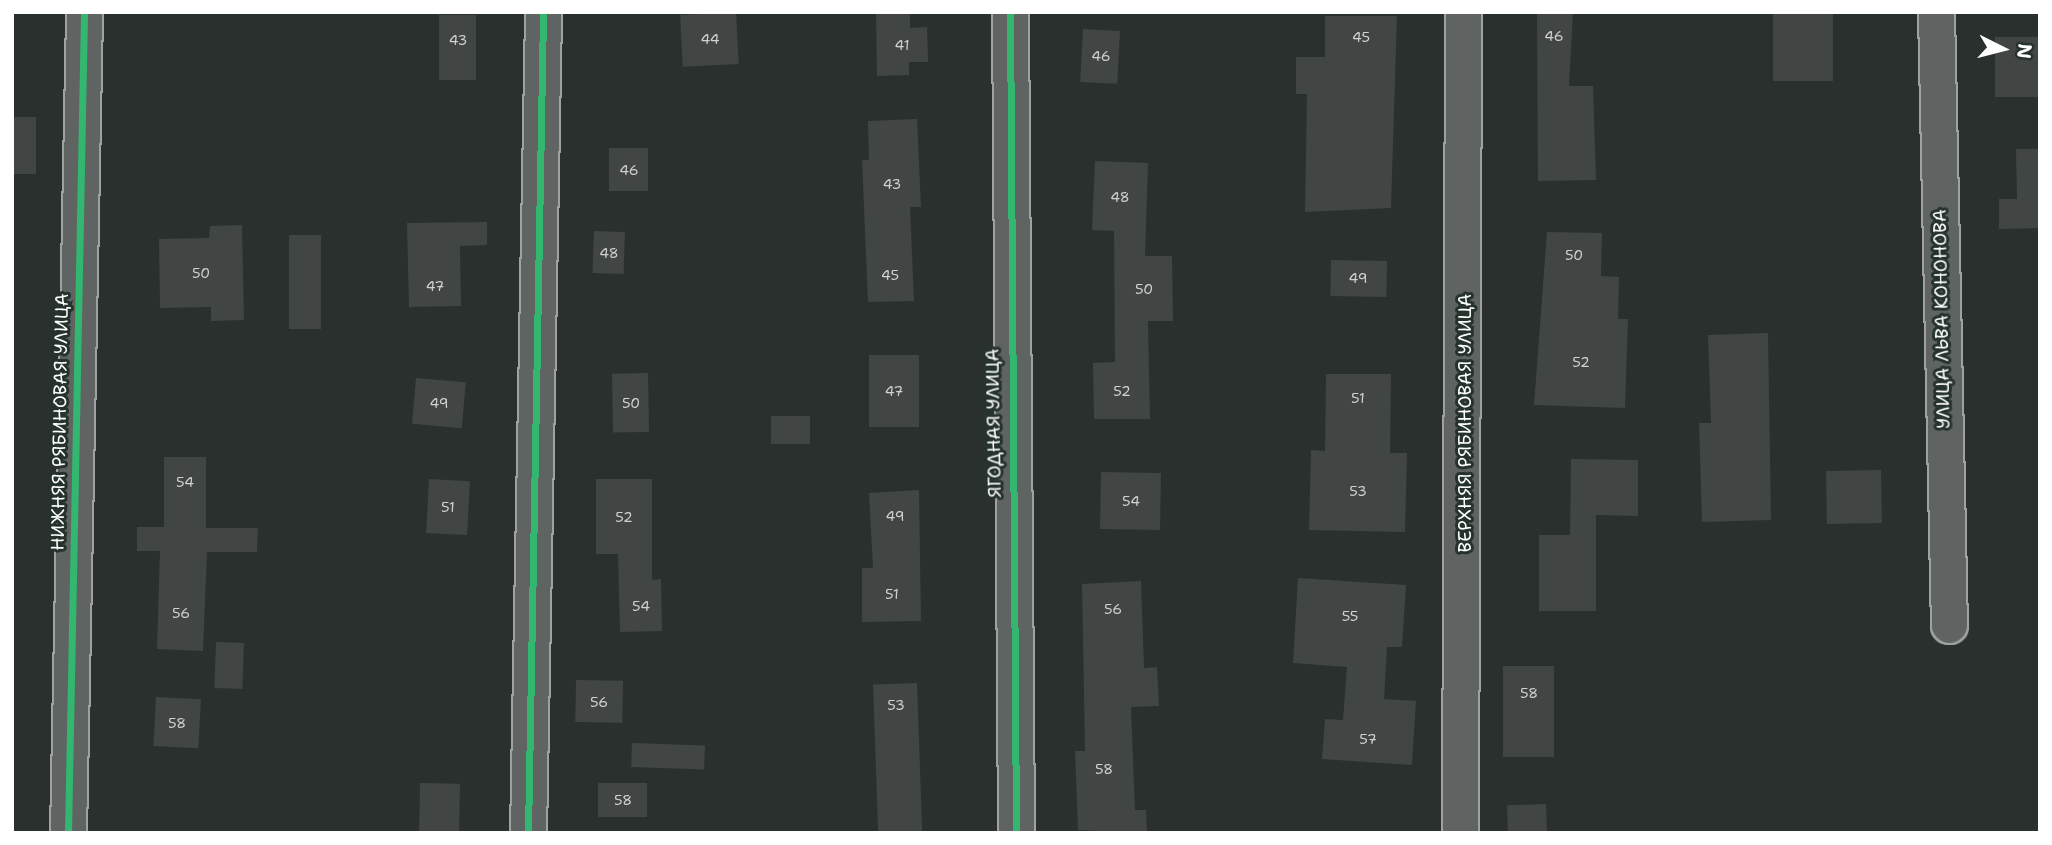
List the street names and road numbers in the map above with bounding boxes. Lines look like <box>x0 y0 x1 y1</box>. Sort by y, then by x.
street label: УЛИЦА ЛЬВА КОНОНОВА <box>1929 209 1955 429</box>
street label: НИЖНЯЯ РЯБИНОВАЯ УЛИЦА <box>47 293 73 551</box>
street label: ВЕРХНЯЯ РЯБИНОВАЯ УЛИЦА <box>1454 294 1476 552</box>
street label: ЯГОДНАЯ УЛИЦА <box>982 348 1006 498</box>

